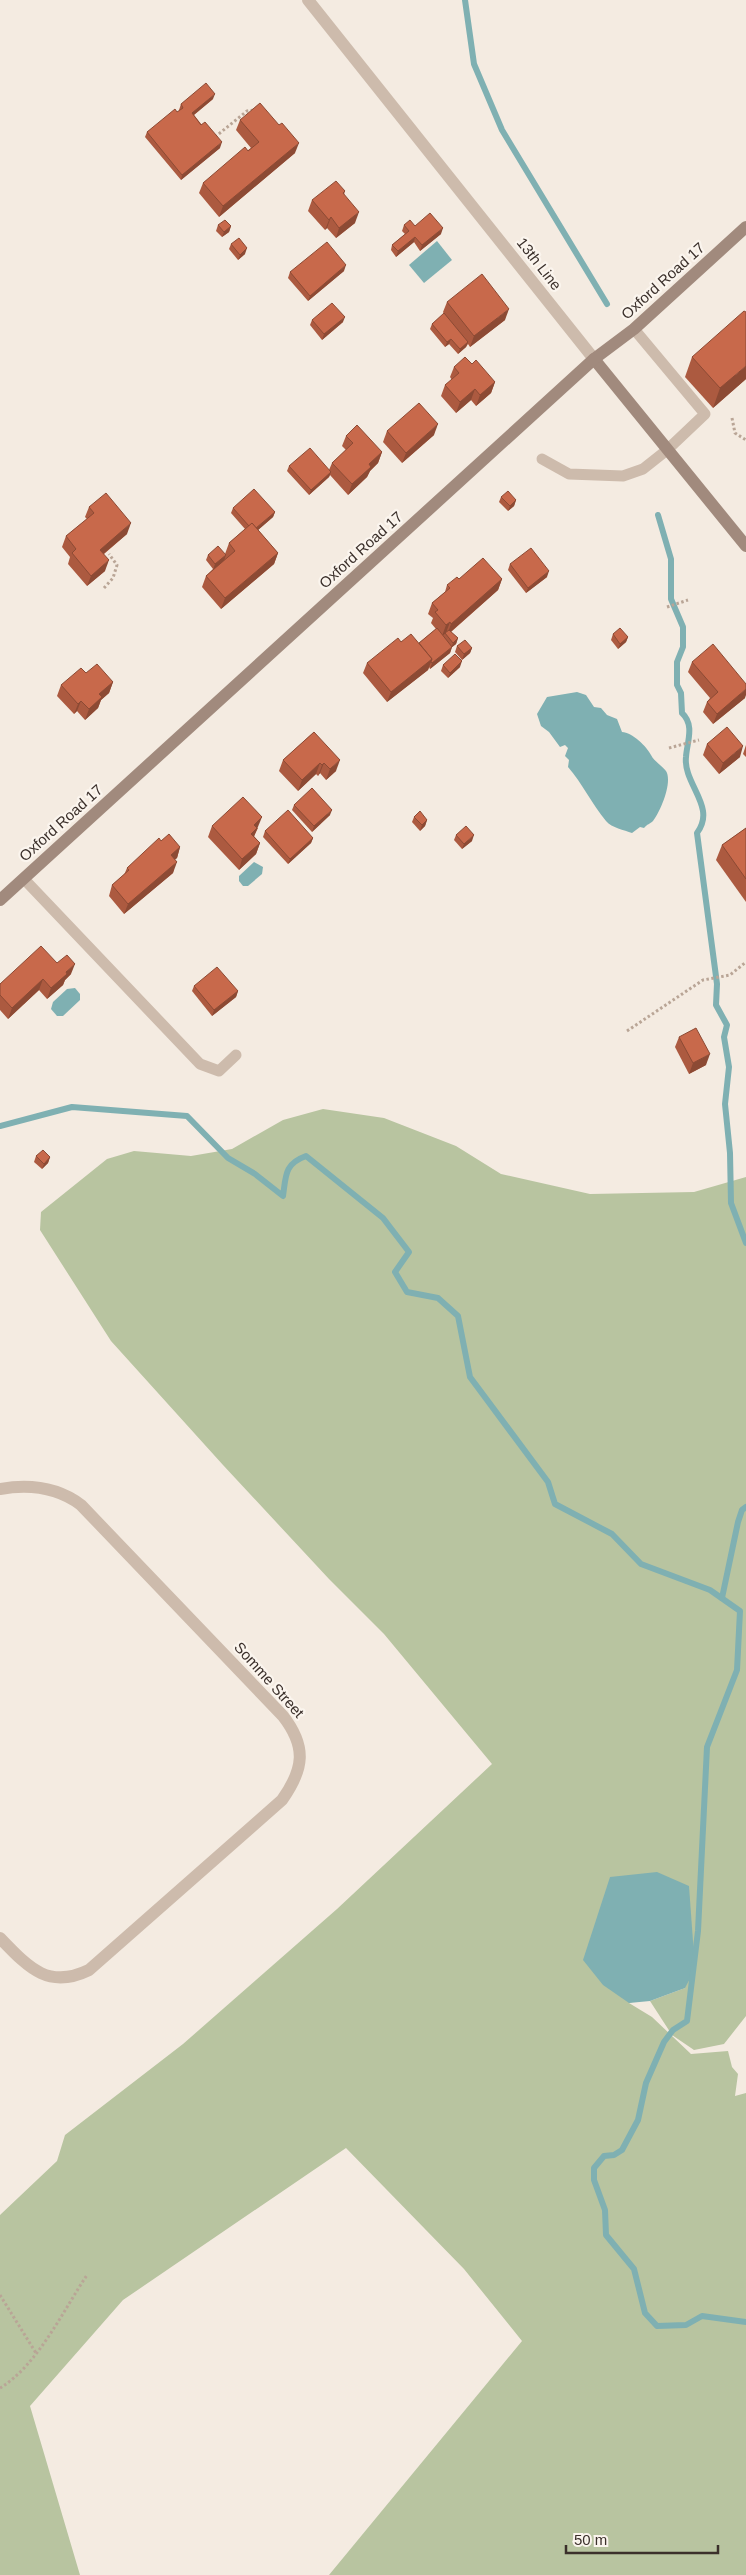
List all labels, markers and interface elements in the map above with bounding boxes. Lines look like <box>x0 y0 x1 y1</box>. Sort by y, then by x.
street label: 13th Line <box>514 234 565 293</box>
street label: Oxford Road 17 <box>618 239 708 322</box>
street label: Oxford Road 17 <box>316 508 406 591</box>
street label: Oxford Road 17 <box>16 781 106 864</box>
street label: Somme Street <box>231 1638 308 1722</box>
scale bar <box>566 2522 718 2554</box>
text: 50 m <box>574 2531 607 2548</box>

